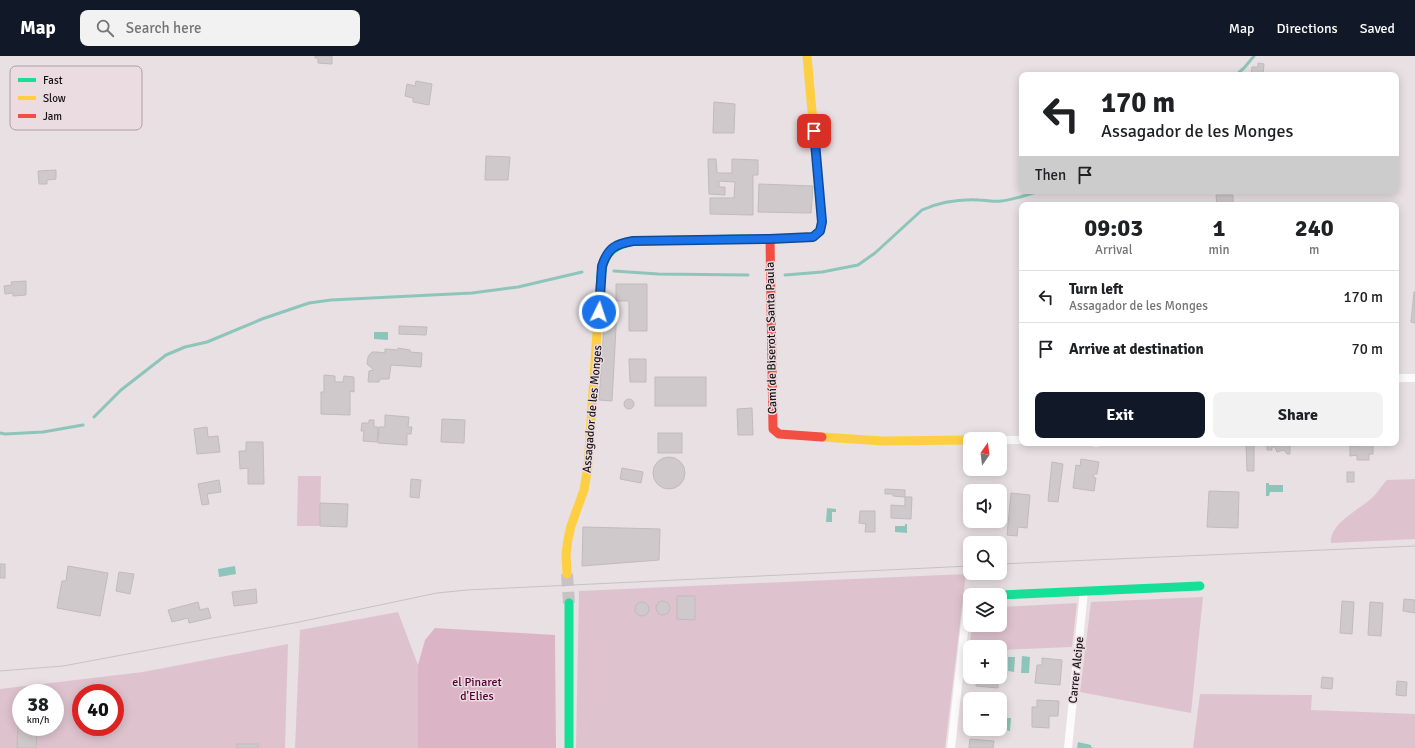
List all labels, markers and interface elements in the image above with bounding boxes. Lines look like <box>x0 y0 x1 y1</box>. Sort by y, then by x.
search box <box>80 10 360 46</box>
text: Map <box>20 16 56 40</box>
icon: search <box>94 17 116 39</box>
text: Search here <box>126 19 201 37</box>
text: Map <box>1229 20 1255 37</box>
text: Directions <box>1277 20 1338 37</box>
text: Saved <box>1360 20 1395 37</box>
legend <box>10 66 142 130</box>
text: Fast <box>43 74 63 87</box>
text: 170 m <box>1101 86 1175 120</box>
icon: left <box>1035 88 1087 140</box>
text: Slow <box>43 92 66 105</box>
text: Jam <box>43 110 62 123</box>
pin <box>797 114 831 148</box>
icon: arrive <box>803 120 825 142</box>
text: Assagador de les Monges <box>1101 120 1293 142</box>
icon: arrive <box>1074 164 1096 186</box>
text: Then <box>1035 166 1066 184</box>
text: 09:03 <box>1084 213 1143 243</box>
text: 1 <box>1213 213 1225 243</box>
text: 240 <box>1295 213 1334 243</box>
text: Arrival <box>1095 242 1132 258</box>
text: min <box>1209 242 1230 258</box>
text: m <box>1309 242 1319 258</box>
street label: Camí de Biserot a Santa Paula <box>763 262 780 414</box>
text: Turn left <box>1069 280 1123 298</box>
icon: left <box>1035 286 1057 308</box>
text: 170 m <box>1343 288 1383 306</box>
position arrow <box>578 291 620 333</box>
text: Assagador de les Monges <box>1069 298 1208 314</box>
icon: arrive <box>1035 338 1057 360</box>
text: Arrive at destination <box>1069 340 1204 358</box>
text: 70 m <box>1352 340 1383 358</box>
street label: Assagador de les Monges <box>579 344 606 474</box>
button: Exit <box>1035 392 1205 438</box>
button: Share <box>1213 392 1383 438</box>
north arrow <box>963 432 1007 476</box>
map controls <box>963 432 1007 736</box>
button: sound <box>963 484 1007 528</box>
button: search <box>963 536 1007 580</box>
button: layers <box>963 588 1007 632</box>
street label: Carrer Alcipe <box>1066 636 1087 704</box>
button: + <box>963 640 1007 684</box>
park label: el Pinaret d'Elies <box>452 675 502 704</box>
speed limit sign: 40 <box>72 684 124 736</box>
text: 38 <box>27 692 49 717</box>
button: − <box>963 692 1007 736</box>
text: km/h <box>27 714 49 726</box>

